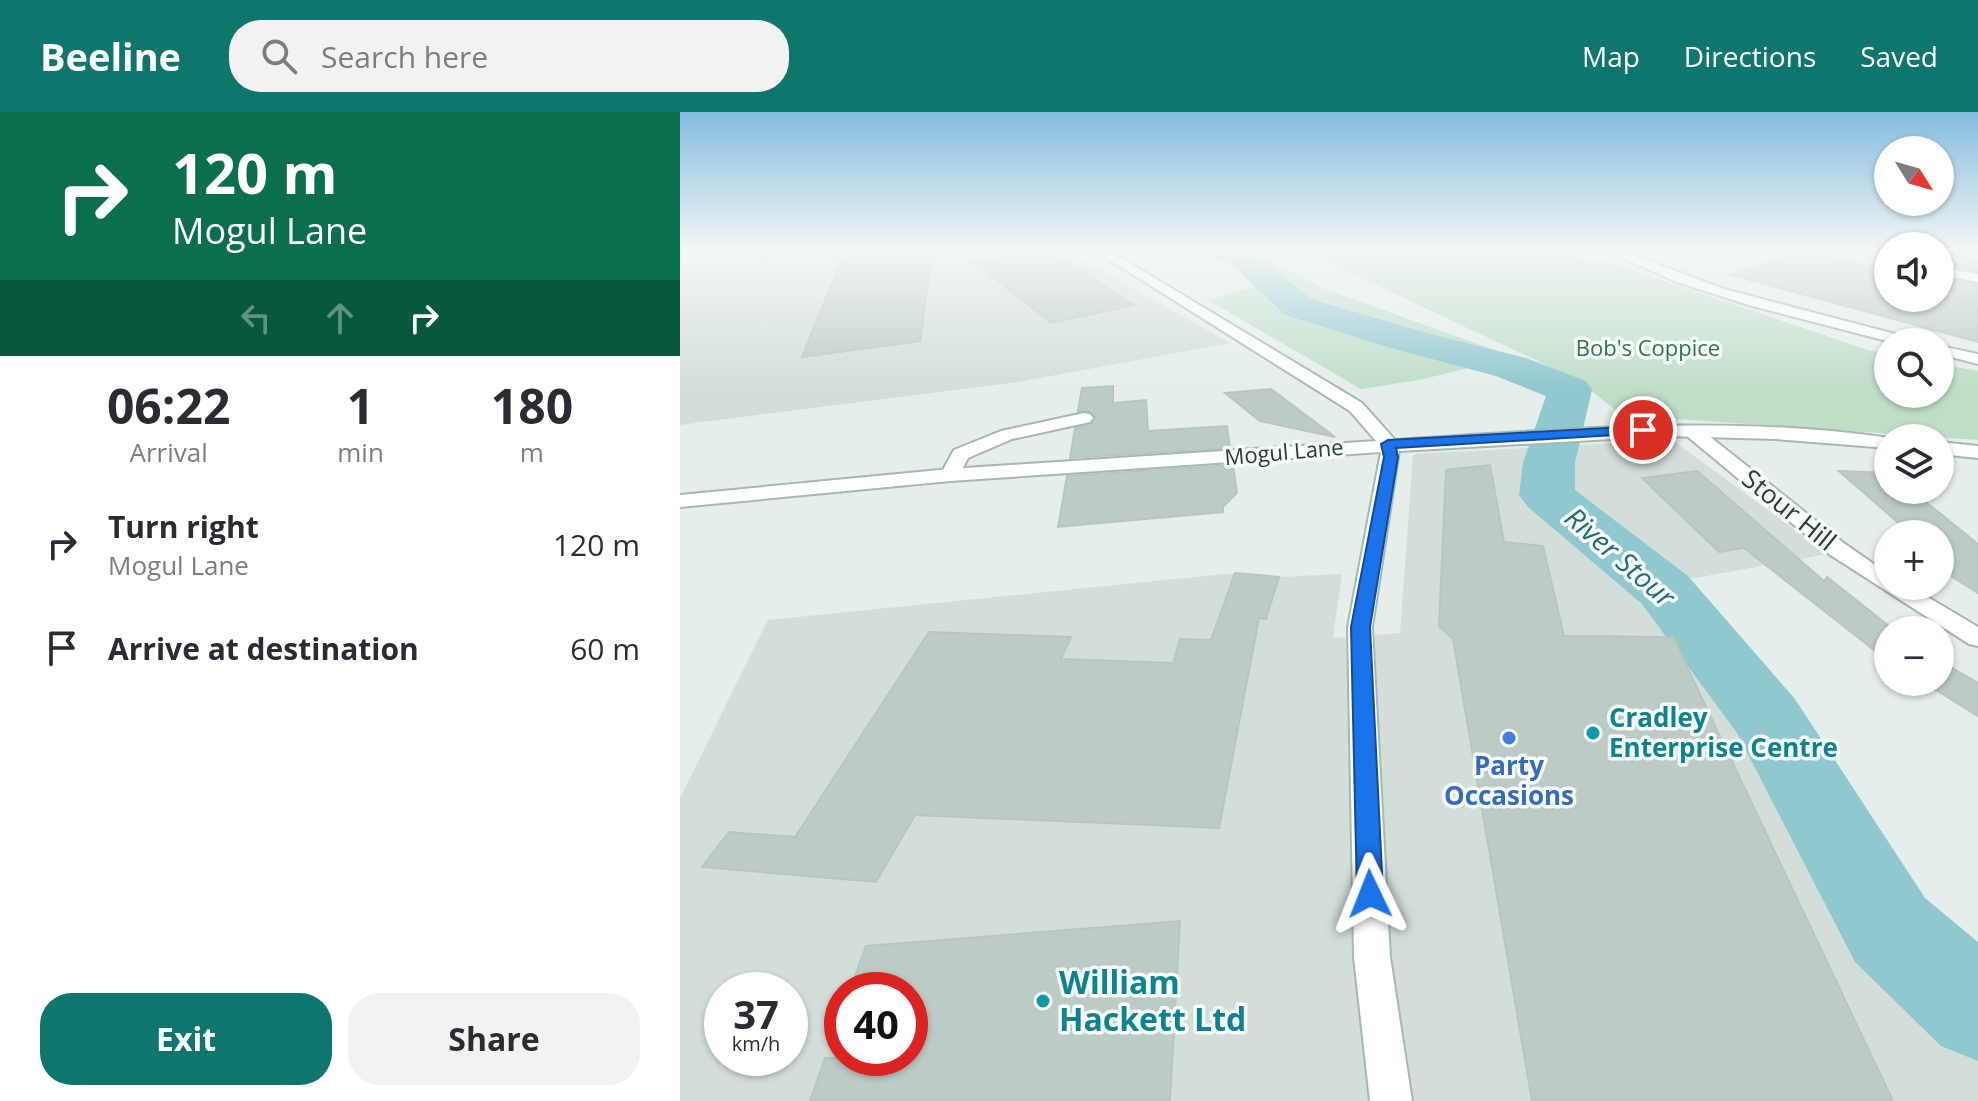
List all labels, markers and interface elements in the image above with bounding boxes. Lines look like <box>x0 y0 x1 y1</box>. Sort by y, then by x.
search box <box>229 20 789 92</box>
text: Beeline <box>40 30 181 82</box>
icon: search <box>257 34 301 78</box>
text: Search here <box>321 36 488 77</box>
text: Map <box>1582 37 1640 75</box>
text: Directions <box>1684 37 1816 75</box>
text: Saved <box>1860 37 1938 75</box>
text: 120 m <box>172 134 338 210</box>
north arrow <box>1874 136 1954 216</box>
map controls <box>1874 136 1954 696</box>
icon: right <box>40 144 144 248</box>
text: Mogul Lane <box>172 206 367 255</box>
button: sound <box>1874 232 1954 312</box>
icon: left <box>234 296 278 340</box>
icon: ahead <box>318 296 362 340</box>
icon: right <box>402 296 446 340</box>
button: search <box>1874 328 1954 408</box>
park label: Bob's Coppice <box>1576 332 1720 362</box>
text: 06:22 <box>107 373 230 438</box>
text: 1 <box>347 373 374 438</box>
text: 180 <box>491 373 573 438</box>
pin <box>1609 396 1677 464</box>
icon: arrive <box>1621 408 1665 452</box>
button: layers <box>1874 424 1954 504</box>
street label: Mogul Lane <box>1223 431 1345 471</box>
text: Arrival <box>129 434 208 470</box>
text: min <box>337 434 384 470</box>
text: m <box>520 434 544 470</box>
street label: Stour Hill <box>1735 460 1844 558</box>
water label: River Stour <box>1557 498 1685 615</box>
text: Turn right <box>108 506 259 547</box>
button: + <box>1874 520 1954 600</box>
icon: right <box>40 522 84 566</box>
text: 120 m <box>553 524 640 565</box>
text: Mogul Lane <box>108 547 249 583</box>
button: − <box>1874 616 1954 696</box>
icon: arrive <box>40 626 84 670</box>
text: Arrive at destination <box>108 628 419 669</box>
text: 60 m <box>570 628 640 669</box>
place label: Cradley Enterprise Centre <box>1609 699 1838 765</box>
marker: Cradley Enterprise Centre <box>1584 724 1602 742</box>
marker: Party Occasions <box>1500 729 1518 747</box>
place label: Party Occasions <box>1444 747 1574 813</box>
position arrow <box>1328 852 1412 936</box>
place label: William Hackett Ltd <box>1059 960 1246 1040</box>
speed limit sign: 40 <box>824 972 928 1076</box>
text: 37 <box>733 986 779 1041</box>
marker: William Hackett Ltd <box>1034 992 1052 1010</box>
button: Exit <box>40 993 332 1085</box>
button: Share <box>348 993 640 1085</box>
text: km/h <box>732 1030 780 1057</box>

